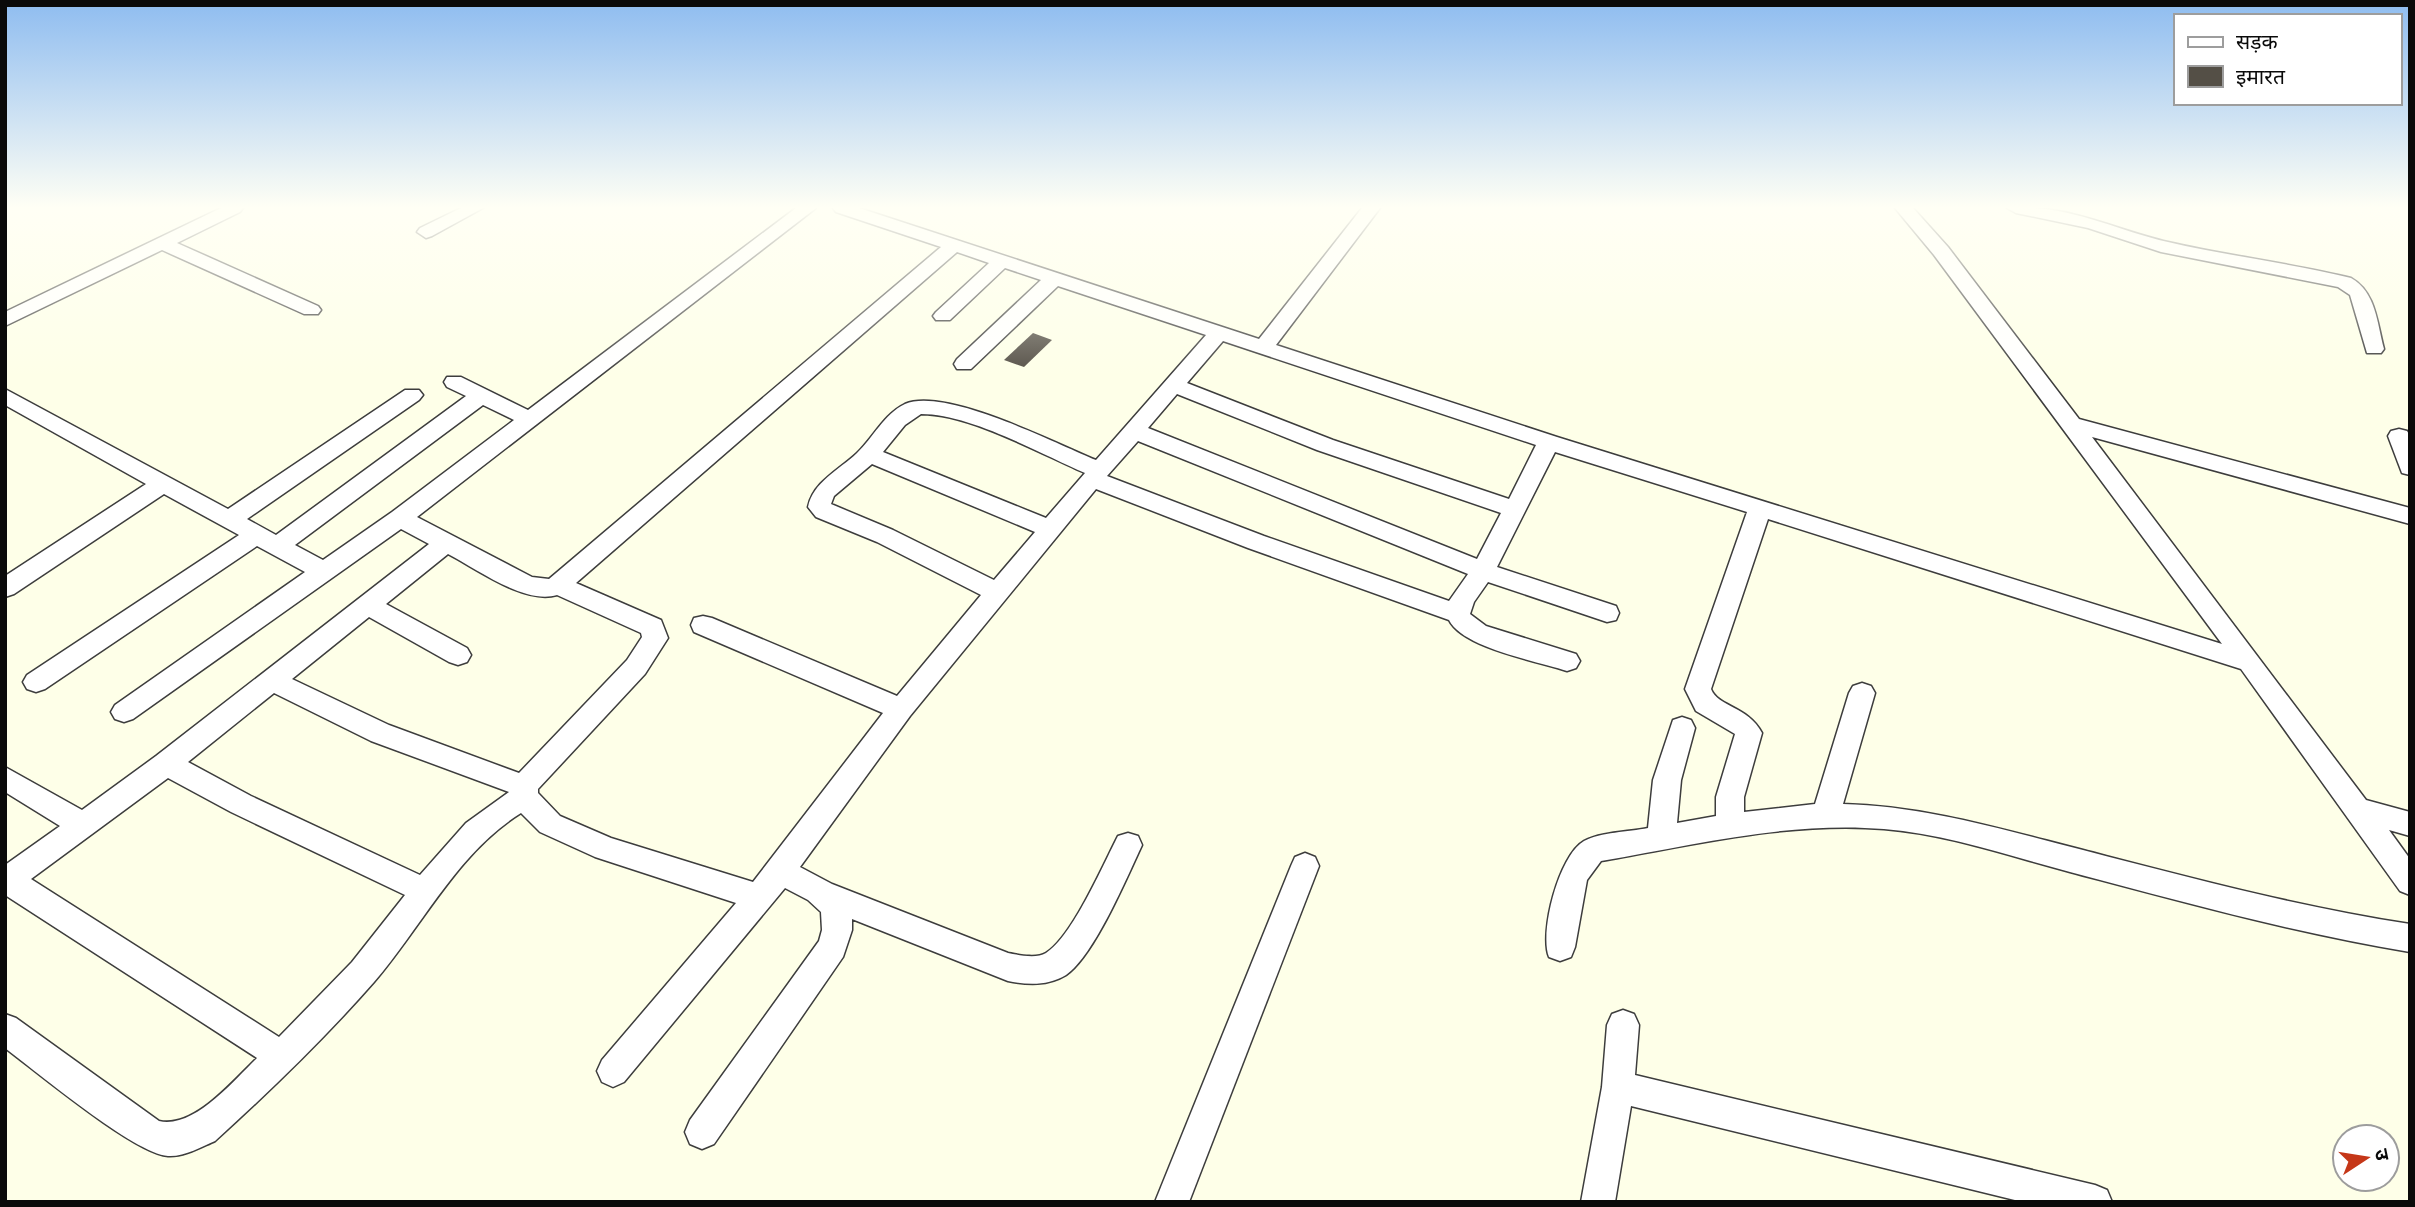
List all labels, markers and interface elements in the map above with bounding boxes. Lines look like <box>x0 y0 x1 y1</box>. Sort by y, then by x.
legend <box>2174 14 2401 105</box>
text: सड़क <box>2236 29 2278 55</box>
text: इमारत <box>2236 64 2286 90</box>
north arrow <box>2331 1123 2401 1193</box>
text: उ <box>2370 1147 2395 1163</box>

